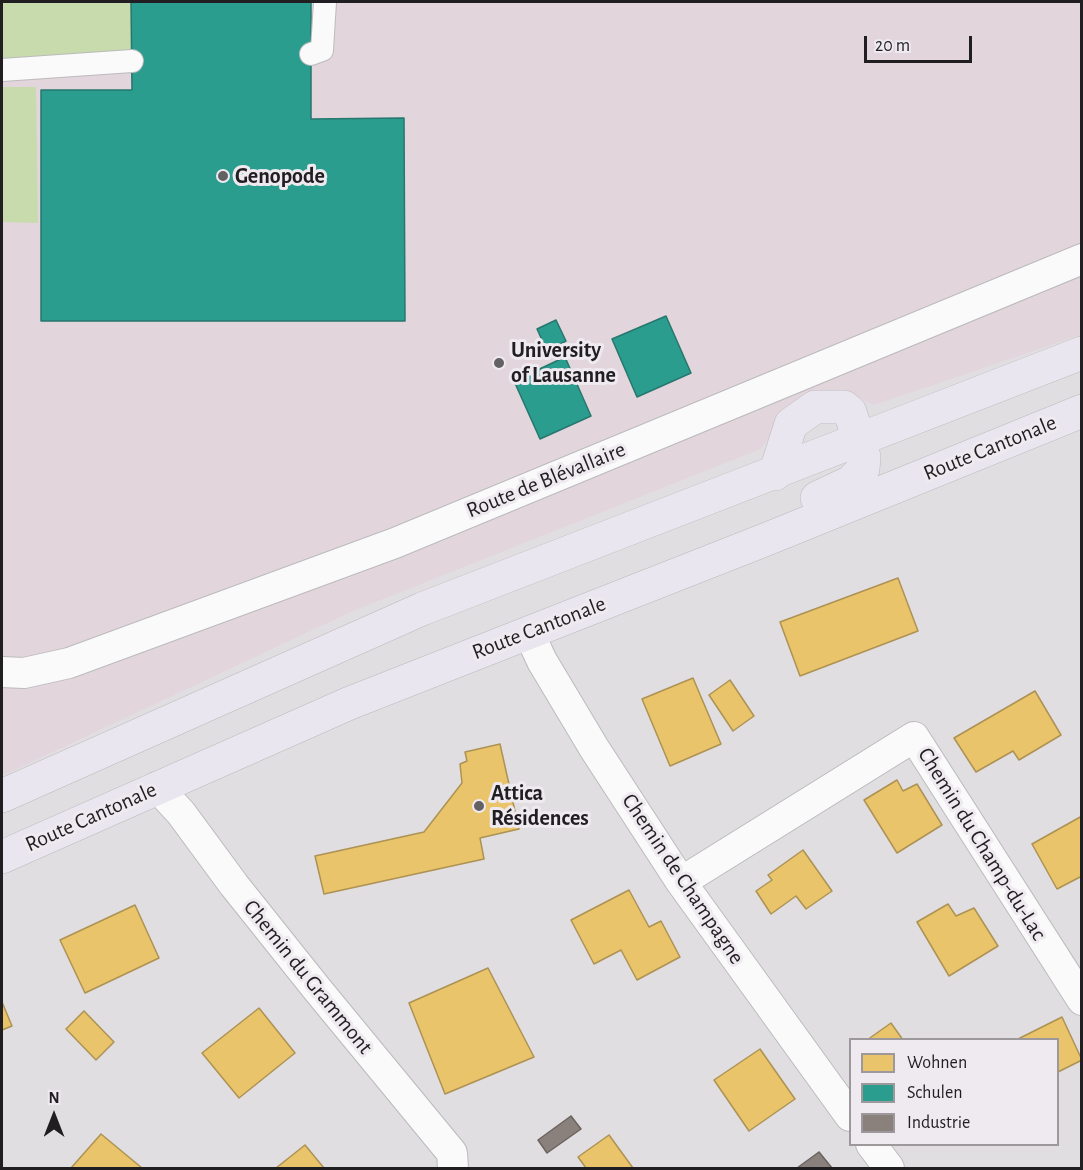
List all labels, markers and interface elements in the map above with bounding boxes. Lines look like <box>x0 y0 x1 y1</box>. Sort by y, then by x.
scale bar <box>867 24 975 62</box>
text: 20 m <box>875 37 910 55</box>
place label: Genopode <box>235 163 325 189</box>
marker: Genopode <box>216 169 230 183</box>
place label: University of Lausanne <box>511 337 616 388</box>
marker: University of Lausanne <box>492 356 506 370</box>
street label: Route Cantonale <box>920 409 1060 487</box>
street label: Route de Blévallaire <box>463 436 629 524</box>
street label: Route Cantonale <box>468 590 610 666</box>
street label: Chemin du Champ-du-Lac <box>912 743 1052 945</box>
street label: Route Cantonale <box>21 776 161 858</box>
place label: Attica Résidences <box>491 780 589 831</box>
street label: Chemin de Champagne <box>616 789 750 969</box>
marker: Attica Résidences <box>472 799 486 813</box>
street label: Chemin du Grammont <box>238 895 378 1059</box>
legend <box>849 1038 1059 1146</box>
text: Wohnen <box>907 1054 967 1072</box>
text: Schulen <box>907 1084 963 1102</box>
north arrow <box>24 1086 84 1146</box>
text: N <box>48 1090 60 1106</box>
text: Industrie <box>907 1114 970 1132</box>

